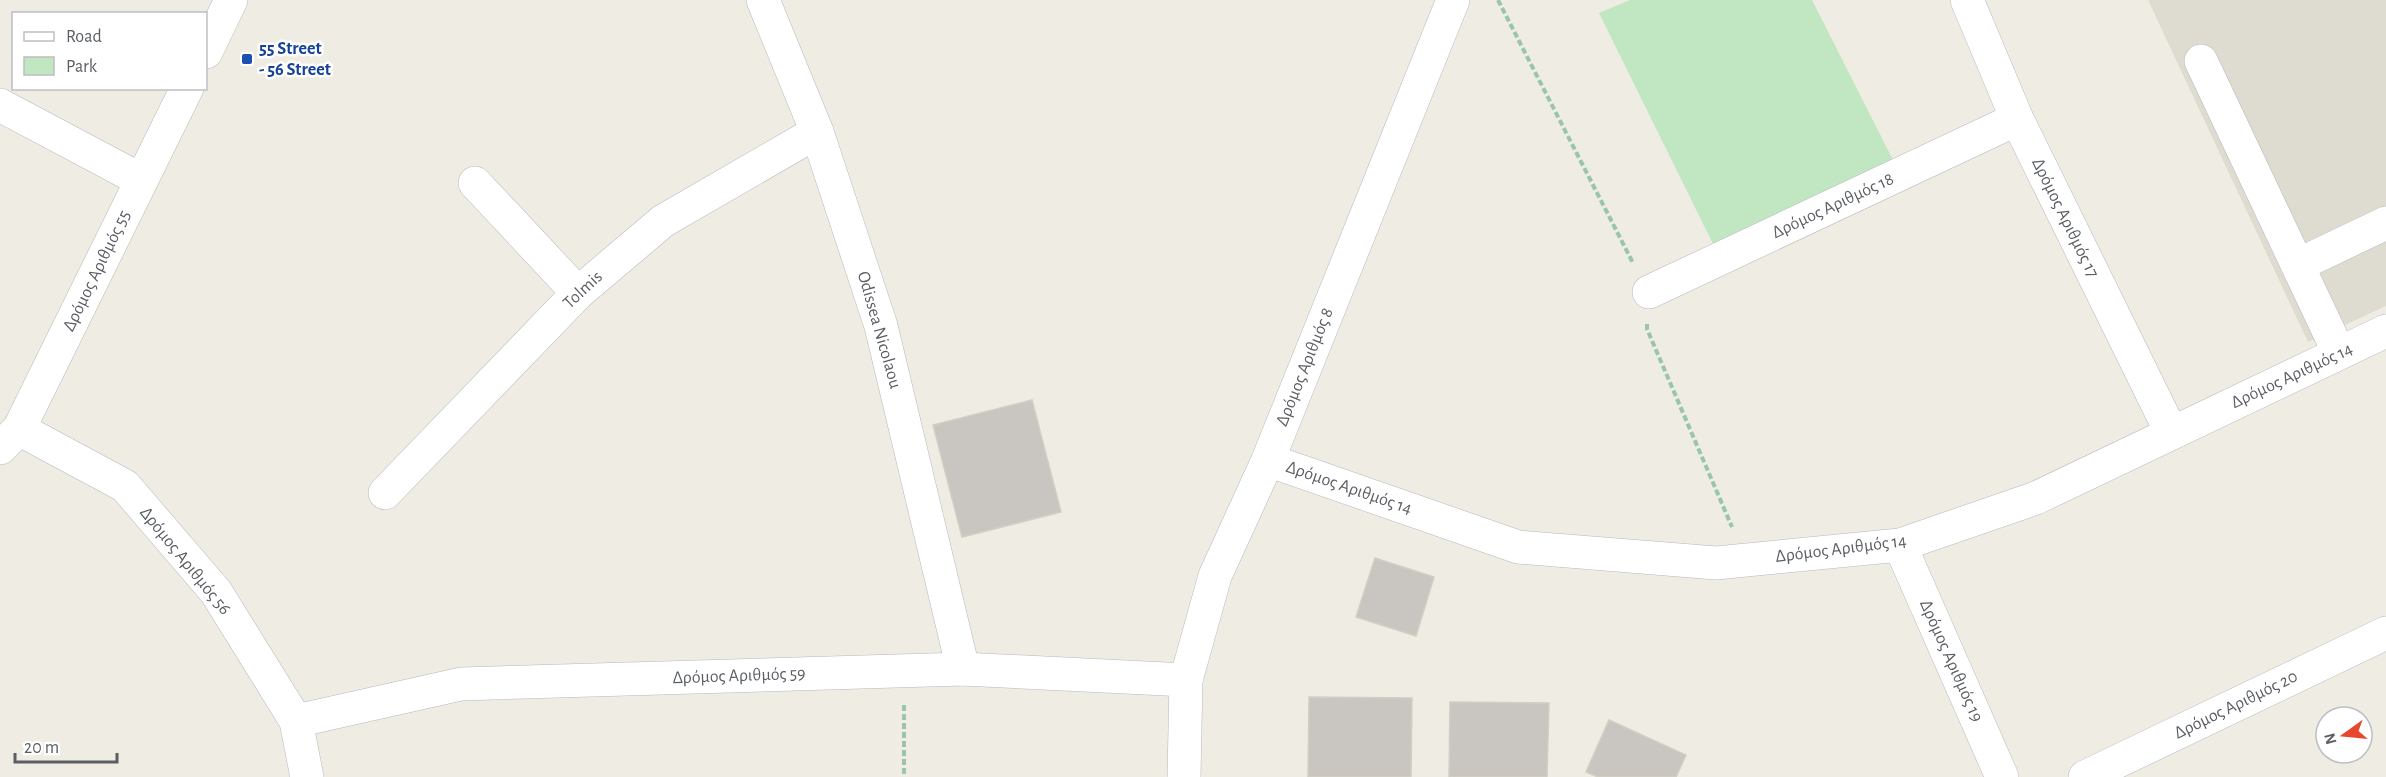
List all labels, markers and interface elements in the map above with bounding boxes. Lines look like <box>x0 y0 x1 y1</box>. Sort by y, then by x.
legend <box>12 12 207 90</box>
text: Road <box>66 28 102 46</box>
place label: 55 Street - 56 Street <box>259 40 331 79</box>
marker: 55 Street - 56 Street <box>240 52 254 66</box>
text: Park <box>66 58 98 76</box>
street label: Δρόμος Αριθμός 17 <box>2028 155 2102 281</box>
street label: Δρόμος Αριθμός 18 <box>1769 170 1897 242</box>
street label: Δρόμος Αριθμός 55 <box>60 208 134 334</box>
street label: Tolmis <box>560 268 606 312</box>
street label: Odissea Nicolaou <box>854 269 904 391</box>
street label: Δρόμος Αριθμός 8 <box>1273 305 1337 429</box>
street label: Δρόμος Αριθμός 14 <box>2228 340 2356 412</box>
street label: Δρόμος Αριθμός 14 <box>1284 458 1415 518</box>
street label: Δρόμος Αριθμός 56 <box>136 504 234 618</box>
street label: Δρόμος Αριθμός 14 <box>1774 532 1908 566</box>
street label: Δρόμος Αριθμός 19 <box>1916 597 1986 725</box>
street label: Δρόμος Αριθμός 59 <box>672 665 806 687</box>
street label: Δρόμος Αριθμός 20 <box>2171 667 2301 743</box>
north arrow <box>2314 705 2374 765</box>
scale bar <box>15 726 117 764</box>
text: N <box>2321 731 2340 746</box>
text: 20 m <box>24 739 59 757</box>

